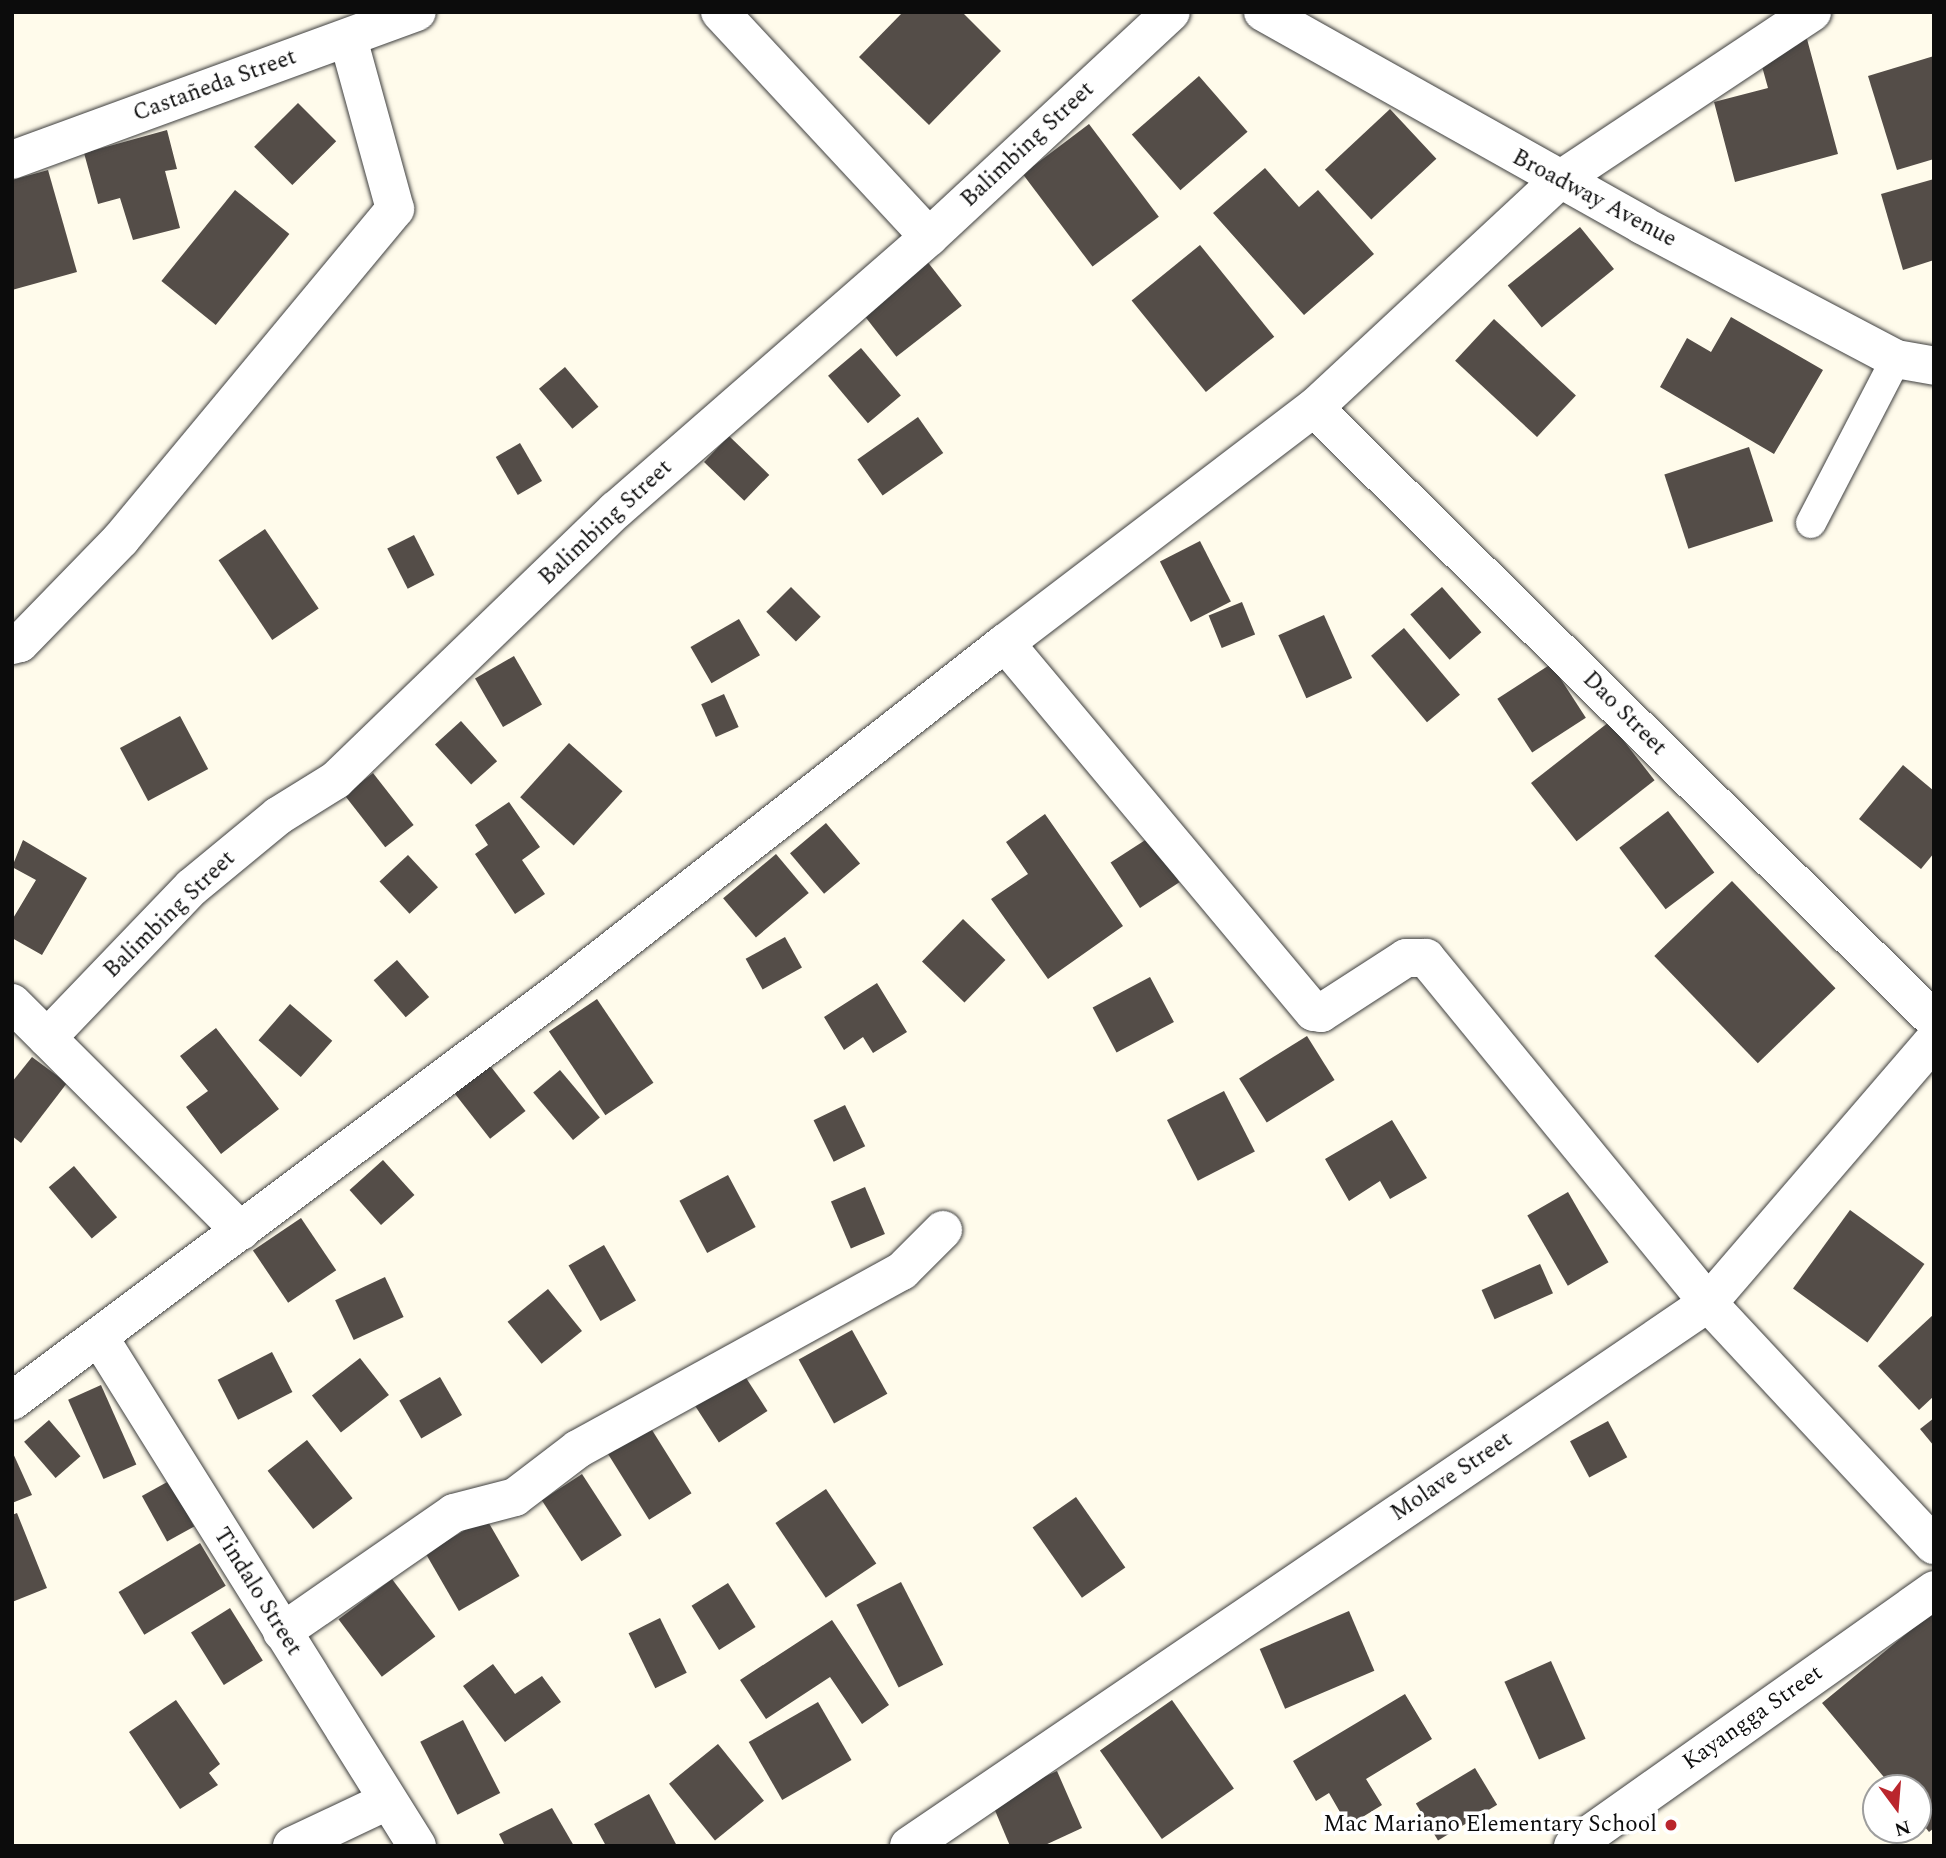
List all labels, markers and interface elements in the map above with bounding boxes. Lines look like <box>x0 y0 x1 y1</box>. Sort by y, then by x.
street label: Castañeda Street <box>130 44 300 128</box>
street label: Balimbing Street <box>956 76 1100 214</box>
street label: Broadway Avenue <box>1507 144 1681 254</box>
street label: Balimbing Street <box>534 454 678 592</box>
street label: Dao Street <box>1576 666 1672 762</box>
street label: Balimbing Street <box>99 845 241 985</box>
street label: Molave Street <box>1386 1426 1518 1528</box>
street label: Tindalo Street <box>207 1523 307 1661</box>
street label: Kayangga Street <box>1678 1660 1828 1776</box>
north arrow <box>1862 1774 1932 1844</box>
place label: Mac Mariano Elementary School <box>1323 1811 1657 1839</box>
text: N <box>1891 1812 1914 1844</box>
marker: Mac Mariano Elementary School <box>1663 1817 1679 1833</box>

